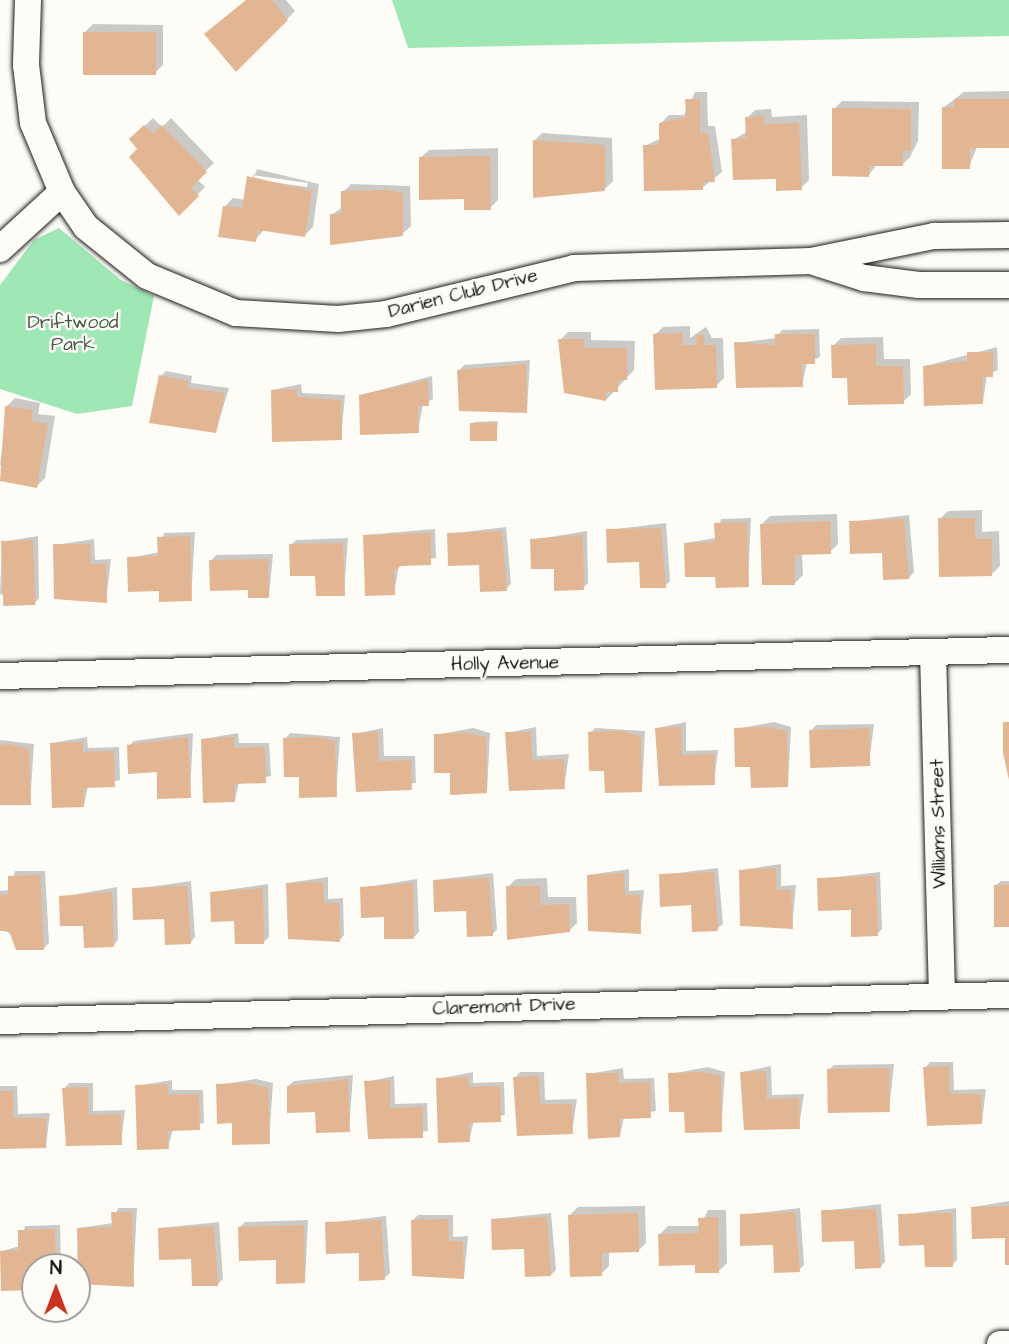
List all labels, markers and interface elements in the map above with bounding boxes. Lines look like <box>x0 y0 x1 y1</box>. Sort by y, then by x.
street label: Darien Club Drive <box>386 264 540 324</box>
park label: Driftwood Park <box>27 312 119 356</box>
street label: Holly Avenue <box>451 652 559 676</box>
street label: Williams Street <box>926 759 952 889</box>
street label: Claremont Drive <box>432 993 576 1021</box>
north arrow <box>21 1253 91 1323</box>
text: N <box>50 1255 62 1282</box>

